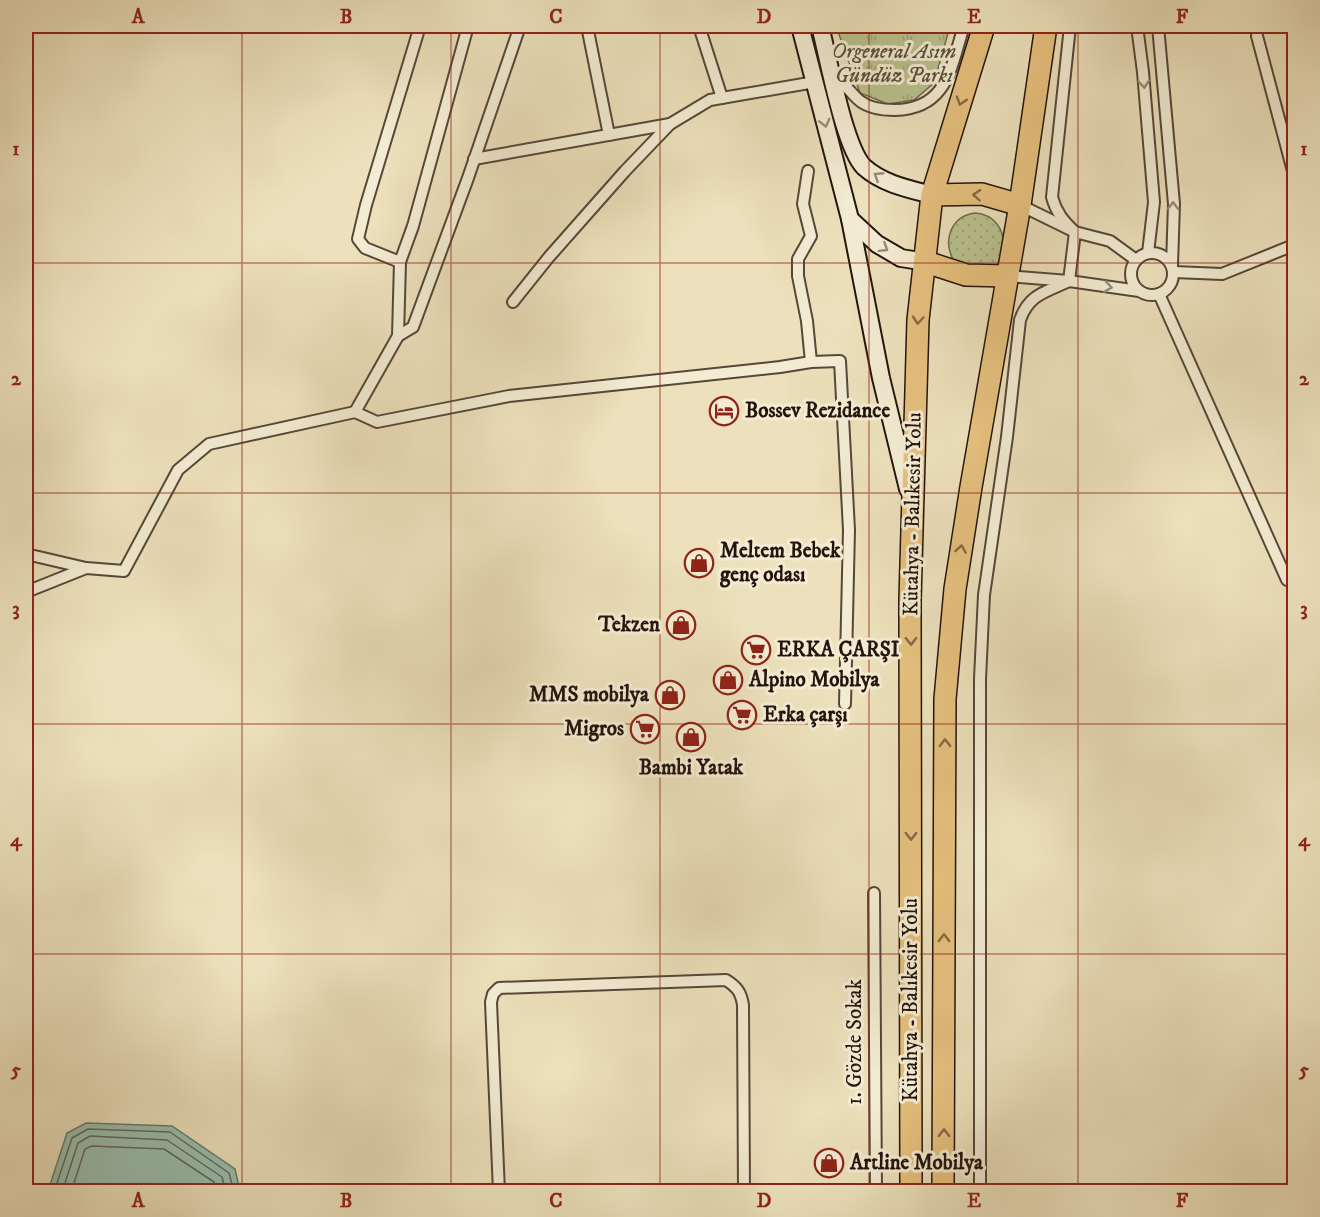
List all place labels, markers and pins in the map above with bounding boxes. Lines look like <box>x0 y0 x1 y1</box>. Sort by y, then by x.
hotel icon: Bossev Rezidance <box>708 395 740 427</box>
place label: Bossev Rezidance <box>745 398 890 424</box>
place label: Meltem Bebek genç odası <box>719 538 841 588</box>
shop icon: Meltem Bebek genç odası <box>683 547 715 579</box>
shop icon: Tekzen <box>665 609 697 641</box>
place label: Tekzen <box>597 612 661 638</box>
supermarket icon: ERKA ÇARŞI <box>740 634 772 666</box>
place label: ERKA ÇARŞI <box>777 637 900 663</box>
shop icon: Alpino Mobilya <box>712 664 744 696</box>
place label: Alpino Mobilya <box>748 667 881 693</box>
shop icon: MMS mobilya <box>654 679 686 711</box>
place label: MMS mobilya <box>529 682 650 708</box>
supermarket icon: Erka çarşı <box>726 699 758 731</box>
place label: Erka çarşı <box>763 702 848 728</box>
supermarket icon: Migros <box>629 713 661 745</box>
place label: Migros <box>564 716 624 742</box>
shop icon: Bambi Yatak <box>675 721 707 753</box>
place label: Bambi Yatak <box>639 755 744 781</box>
shop icon: Artline Mobilya <box>813 1147 845 1179</box>
place label: Artline Mobilya <box>849 1150 984 1176</box>

